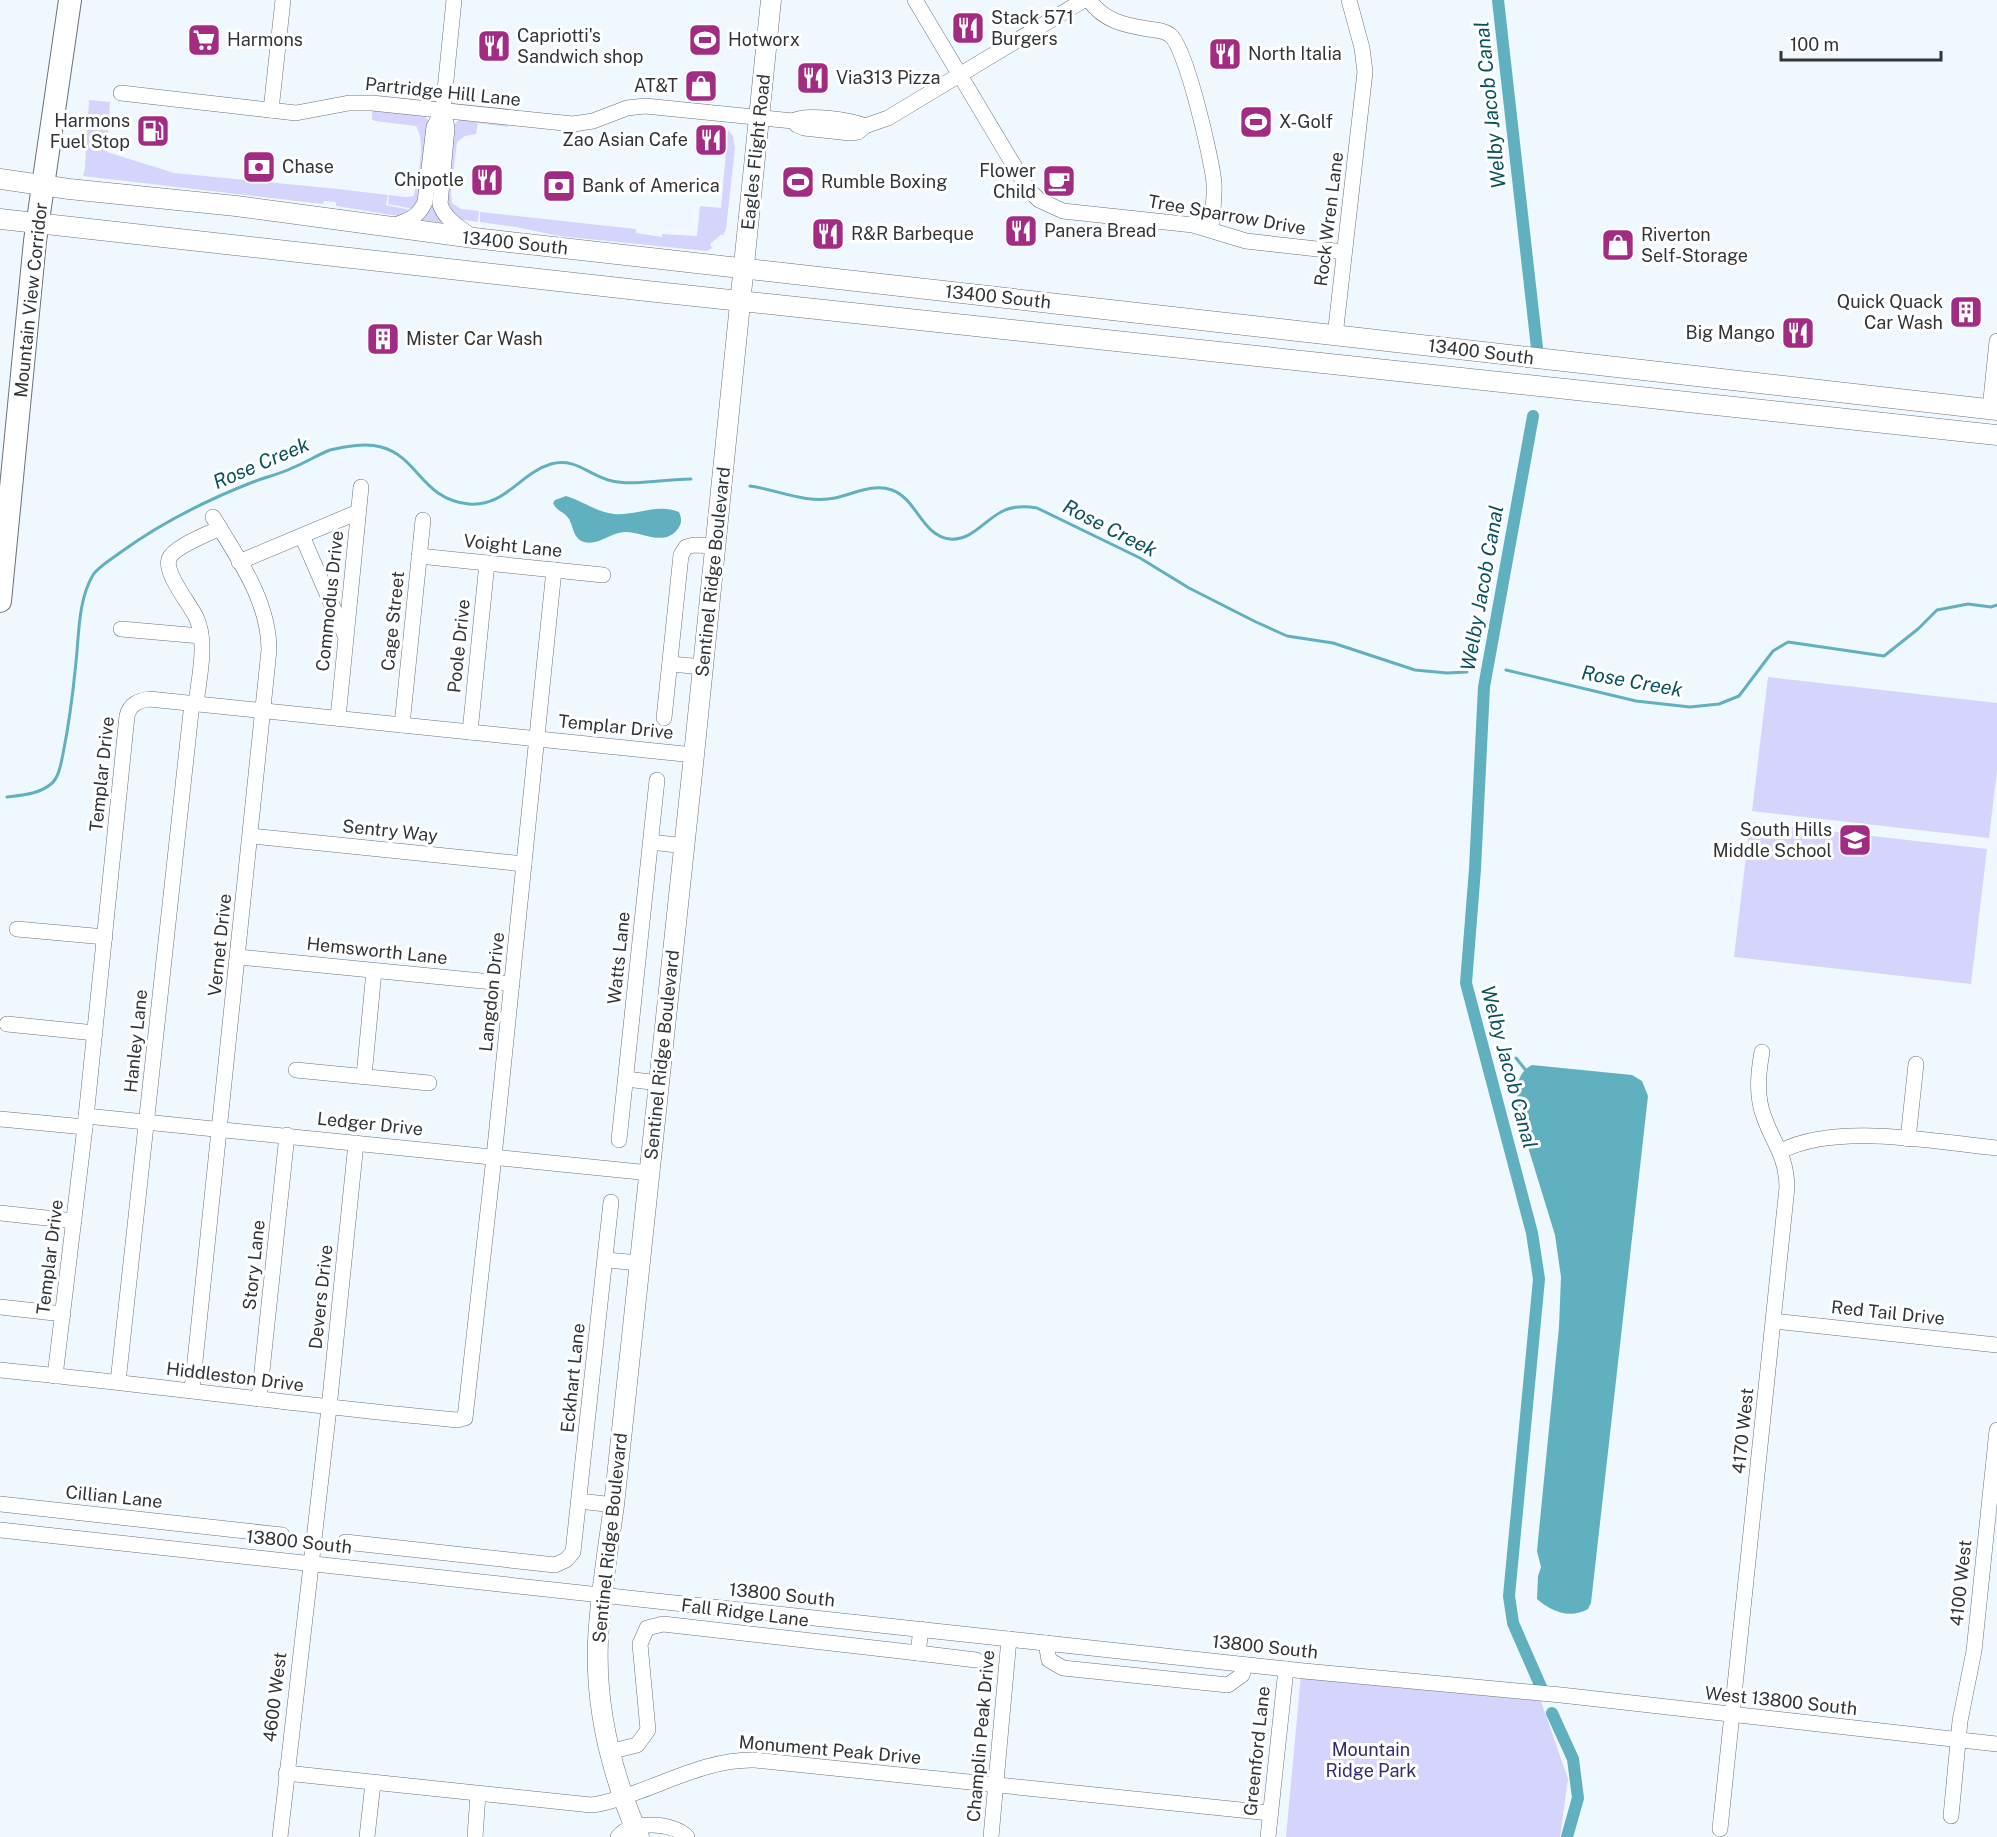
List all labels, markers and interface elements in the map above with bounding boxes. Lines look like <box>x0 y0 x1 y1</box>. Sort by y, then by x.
place label: Stack 571 Burgers <box>991 7 1074 49</box>
restaurant icon: Stack 571 Burgers <box>950 10 986 46</box>
water label: Welby Jacob Canal <box>1469 20 1511 190</box>
supermarket icon: Harmons <box>186 22 222 58</box>
sports icon: Hotworx <box>687 22 723 58</box>
scale bar <box>1781 24 1942 62</box>
place label: Capriotti's Sandwich shop <box>517 25 643 67</box>
restaurant icon: Capriotti's Sandwich shop <box>476 28 512 64</box>
place label: Harmons <box>227 29 303 50</box>
place label: Hotworx <box>728 29 800 50</box>
text: 100 m <box>1790 34 1839 55</box>
restaurant icon: North Italia <box>1207 36 1243 72</box>
place label: North Italia <box>1248 43 1342 64</box>
restaurant icon: Via313 Pizza <box>795 60 831 96</box>
place label: Via313 Pizza <box>836 67 940 88</box>
shop icon: AT&T <box>683 68 719 104</box>
street label: Partridge Hill Lane <box>364 73 522 110</box>
street label: Eagles Flight Road <box>737 73 774 231</box>
place label: AT&T <box>634 75 678 96</box>
sports icon: X-Golf <box>1238 104 1274 140</box>
place label: Harmons Fuel Stop <box>50 110 130 152</box>
place label: X-Golf <box>1279 111 1333 132</box>
fuel station icon: Harmons Fuel Stop <box>135 113 171 149</box>
restaurant icon: Zao Asian Cafe <box>693 122 729 158</box>
place label: Zao Asian Cafe <box>562 129 688 150</box>
bank icon: Chase <box>241 149 277 185</box>
street label: Rock Wren Lane <box>1310 151 1347 287</box>
place label: Chase <box>282 156 334 177</box>
place label: Flower Child <box>979 160 1036 202</box>
restaurant icon: Chipotle <box>469 162 505 198</box>
cafe icon: Flower Child <box>1041 163 1077 199</box>
sports icon: Rumble Boxing <box>780 164 816 200</box>
bank icon: Bank of America <box>541 168 577 204</box>
place label: Chipotle <box>394 169 464 190</box>
place label: Rumble Boxing <box>821 171 947 192</box>
place label: Bank of America <box>582 175 720 196</box>
street label: Tree Sparrow Drive <box>1147 190 1308 239</box>
street label: Mountain View Corridor <box>10 201 51 399</box>
restaurant icon: Panera Bread <box>1003 213 1039 249</box>
restaurant icon: R&R Barbeque <box>810 216 846 252</box>
place label: Panera Bread <box>1044 220 1157 241</box>
place label: R&R Barbeque <box>851 223 974 244</box>
place label: Riverton Self-Storage <box>1641 224 1748 266</box>
street label: 13400 South <box>461 227 569 258</box>
shop icon: Riverton Self-Storage <box>1600 227 1636 263</box>
street label: 13400 South <box>944 281 1052 312</box>
place label: Quick Quack Car Wash <box>1837 291 1943 333</box>
building icon: Quick Quack Car Wash <box>1948 294 1984 330</box>
restaurant icon: Big Mango <box>1780 315 1816 351</box>
building icon: Mister Car Wash <box>365 321 401 357</box>
place label: Big Mango <box>1686 322 1775 343</box>
place label: Mister Car Wash <box>406 328 543 349</box>
street label: 13400 South <box>1427 335 1535 368</box>
water label: Rose Creek <box>209 432 313 494</box>
street label: Sentinel Ridge Boulevard <box>691 466 734 678</box>
water label: Rose Creek <box>1059 494 1161 562</box>
water label: Welby Jacob Canal <box>1456 503 1508 673</box>
street label: Commodus Drive <box>312 529 347 672</box>
street label: Voight Lane <box>463 530 563 561</box>
street label: Cage Street <box>377 570 408 672</box>
street label: Poole Drive <box>443 598 474 694</box>
water label: Rose Creek <box>1580 660 1685 702</box>
street label: Templar Drive <box>557 710 675 743</box>
street label: Templar Drive <box>85 715 118 833</box>
street label: Sentry Way <box>341 815 439 846</box>
place label: South Hills Middle School <box>1713 819 1832 861</box>
school or university icon: South Hills Middle School <box>1837 822 1873 858</box>
street label: Vernet Drive <box>204 893 235 997</box>
street label: Watts Lane <box>603 911 634 1005</box>
street label: Langdon Drive <box>475 931 508 1053</box>
street label: Hemsworth Lane <box>306 933 449 968</box>
street label: Sentinel Ridge Boulevard <box>640 949 683 1161</box>
water label: Welby Jacob Canal <box>1476 983 1542 1151</box>
street label: Hanley Lane <box>120 988 151 1094</box>
street label: Ledger Drive <box>316 1107 424 1140</box>
street label: Templar Drive <box>32 1198 67 1316</box>
street label: Story Lane <box>238 1219 269 1311</box>
street label: Devers Drive <box>305 1244 336 1350</box>
street label: Red Tail Drive <box>1830 1296 1946 1329</box>
street label: Eckhart Lane <box>556 1322 589 1434</box>
street label: Hiddleston Drive <box>165 1358 305 1395</box>
street label: 4170 West <box>1728 1387 1757 1475</box>
street label: Sentinel Ridge Boulevard <box>588 1432 631 1644</box>
street label: Cillian Lane <box>65 1481 164 1512</box>
street label: 13800 South <box>245 1525 353 1558</box>
street label: 4100 West <box>1946 1539 1975 1627</box>
street label: 13800 South <box>728 1578 836 1611</box>
street label: Fall Ridge Lane <box>680 1594 810 1631</box>
street label: 13800 South <box>1211 1630 1319 1663</box>
street label: Champlin Peak Drive <box>963 1649 998 1823</box>
street label: 4600 West <box>259 1651 290 1743</box>
street label: West 13800 South <box>1704 1682 1858 1719</box>
street label: Greenford Lane <box>1239 1685 1274 1817</box>
street label: Monument Peak Drive <box>738 1731 922 1768</box>
park label: Mountain Ridge Park <box>1326 1739 1416 1781</box>

